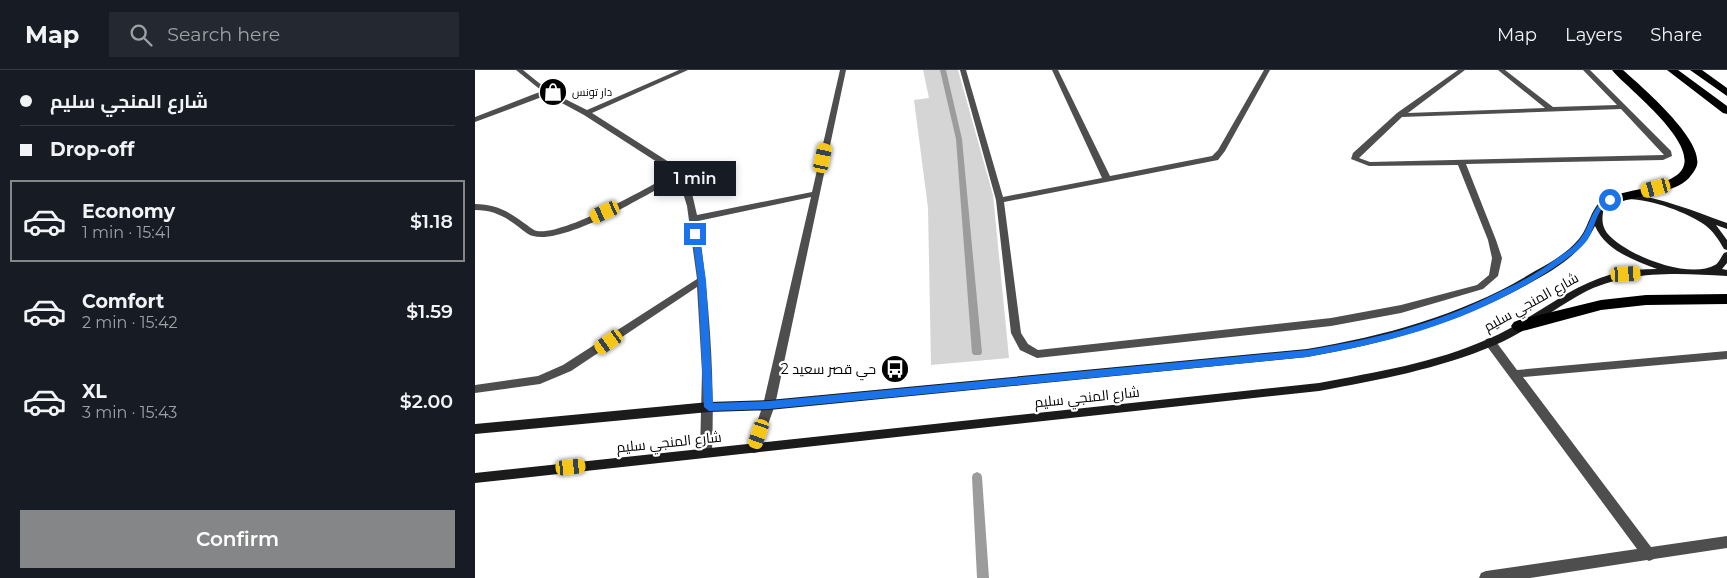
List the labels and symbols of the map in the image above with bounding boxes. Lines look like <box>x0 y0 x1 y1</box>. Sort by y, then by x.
shop icon: دار تونس <box>538 77 568 107</box>
place label: دار تونس <box>572 85 612 99</box>
car <box>812 142 833 174</box>
callout: 1 min <box>654 161 736 196</box>
car <box>1639 177 1672 199</box>
route start <box>1599 189 1621 211</box>
car <box>588 199 621 225</box>
route end <box>684 223 706 245</box>
car <box>1610 266 1641 282</box>
street label: شارع المنجي سليم <box>1480 269 1583 338</box>
car <box>592 327 625 357</box>
bus stop icon: 2 حي قصر سعيد <box>880 354 910 384</box>
place label: 2 حي قصر سعيد <box>781 360 876 381</box>
street label: شارع المنجي سليم <box>1034 383 1141 414</box>
car <box>747 417 770 451</box>
street label: شارع المنجي سليم <box>616 428 723 459</box>
car <box>555 458 586 476</box>

